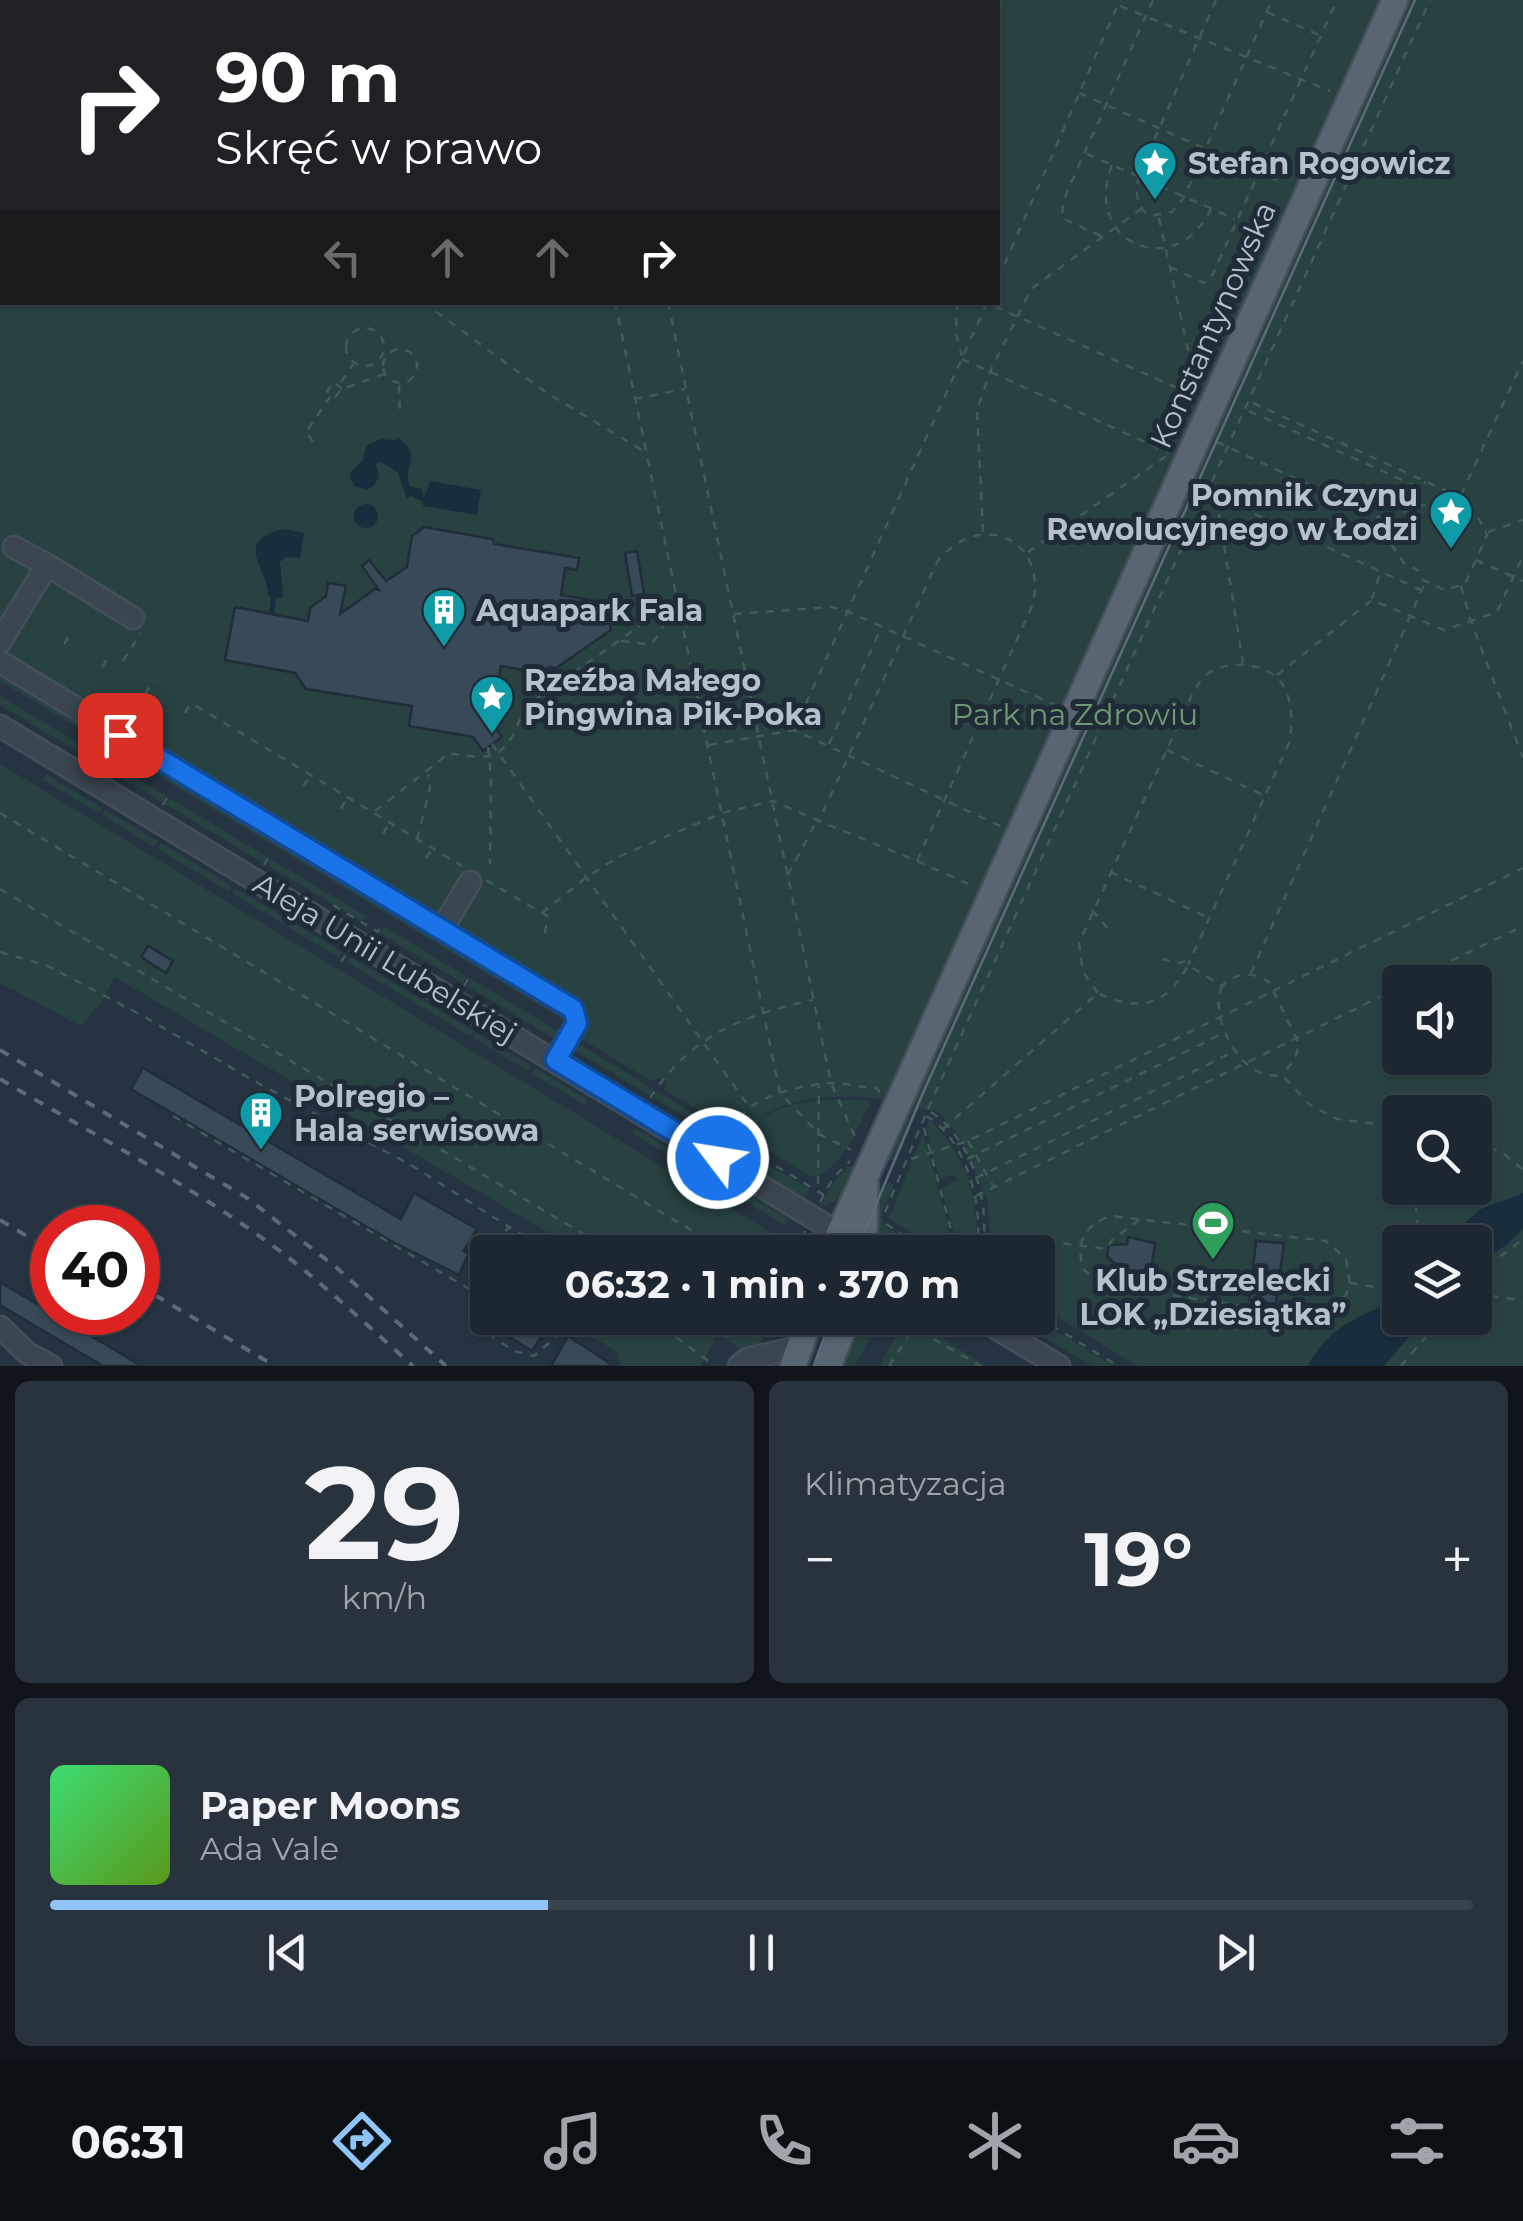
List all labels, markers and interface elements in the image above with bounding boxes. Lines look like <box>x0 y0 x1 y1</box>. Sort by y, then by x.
text: 90 m <box>215 34 400 120</box>
icon: right <box>50 40 180 170</box>
text: Skręć w prawo <box>215 120 542 175</box>
place icon: Stefan Rogowicz <box>1132 140 1178 201</box>
place label: Stefan Rogowicz <box>1188 145 1451 182</box>
street label: Konstantynowska <box>1142 196 1284 454</box>
icon: left <box>315 230 370 285</box>
icon: ahead <box>420 230 475 285</box>
icon: ahead <box>525 230 580 285</box>
icon: right <box>630 230 685 285</box>
place label: Pomnik Czynu Rewolucyjnego w Łodzi <box>1046 477 1418 548</box>
place icon: Pomnik Czynu Rewolucyjnego w Łodzi <box>1428 489 1474 550</box>
building icon: Aquapark Fala <box>421 587 467 648</box>
place label: Aquapark Fala <box>475 592 703 629</box>
place label: Rzeźba Małego Pingwina Pik-Poka <box>524 662 822 733</box>
place icon: Rzeźba Małego Pingwina Pik-Poka <box>469 674 515 735</box>
pin <box>78 693 163 778</box>
park label: Park na Zdrowiu <box>952 696 1198 733</box>
icon: arrive <box>93 708 148 763</box>
street label: Aleja Unii Lubelskiej <box>247 865 523 1051</box>
map controls <box>1382 965 1492 1335</box>
button: sound <box>1382 965 1492 1075</box>
place label: Polregio – Hala serwisowa <box>294 1078 539 1149</box>
building icon: Polregio – Hala serwisowa <box>238 1090 284 1151</box>
button: search <box>1382 1095 1492 1205</box>
position arrow <box>666 1106 770 1210</box>
sports icon: Klub Strzelecki LOK „Dziesiątka” <box>1190 1200 1236 1261</box>
speed limit sign: 40 <box>30 1205 160 1335</box>
button: layers <box>1382 1225 1492 1335</box>
text: 06:32 · 1 min · 370 m <box>565 1261 960 1308</box>
place label: Klub Strzelecki LOK „Dziesiątka” <box>1080 1262 1346 1333</box>
text: 29 <box>305 1433 464 1592</box>
text: Klimatyzacja <box>804 1464 1007 1503</box>
text: 19° <box>1084 1513 1193 1605</box>
text: − <box>804 1526 836 1593</box>
text: + <box>1441 1526 1473 1593</box>
text: km/h <box>342 1578 427 1617</box>
text: Paper Moons <box>200 1782 461 1829</box>
text: Ada Vale <box>200 1829 339 1868</box>
icon: previous <box>260 1925 315 1980</box>
icon: pause <box>734 1925 789 1980</box>
icon: next <box>1208 1925 1263 1980</box>
icon: directions <box>327 2106 397 2176</box>
icon: music <box>538 2106 608 2176</box>
icon: phone <box>749 2106 819 2176</box>
icon: climate <box>960 2106 1030 2176</box>
icon: car <box>1171 2106 1241 2176</box>
icon: filters <box>1382 2106 1452 2176</box>
text: 06:31 <box>71 2114 186 2169</box>

